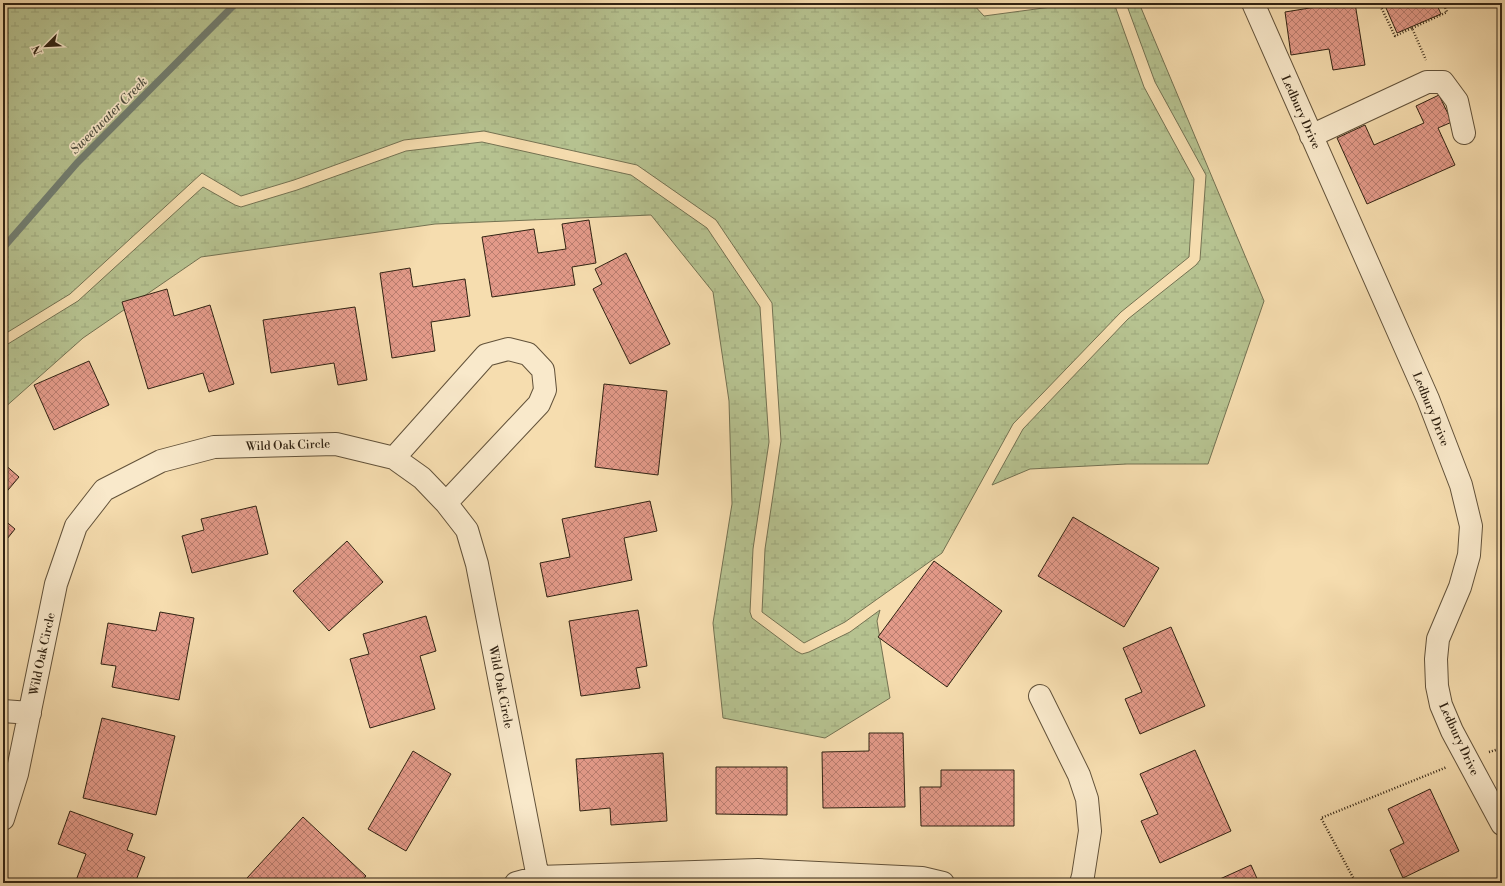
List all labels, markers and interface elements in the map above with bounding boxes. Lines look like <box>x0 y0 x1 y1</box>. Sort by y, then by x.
north arrow <box>26 26 66 66</box>
text: N <box>29 43 46 56</box>
street label: Ledbury Drive <box>1278 73 1323 151</box>
water label: Sweetwater Creek <box>67 74 151 158</box>
street label: Ledbury Drive <box>1409 370 1452 449</box>
street label: Wild Oak Circle <box>245 437 330 455</box>
street label: Wild Oak Circle <box>26 611 59 698</box>
street label: Wild Oak Circle <box>485 643 516 730</box>
street label: Ledbury Drive <box>1435 700 1482 778</box>

